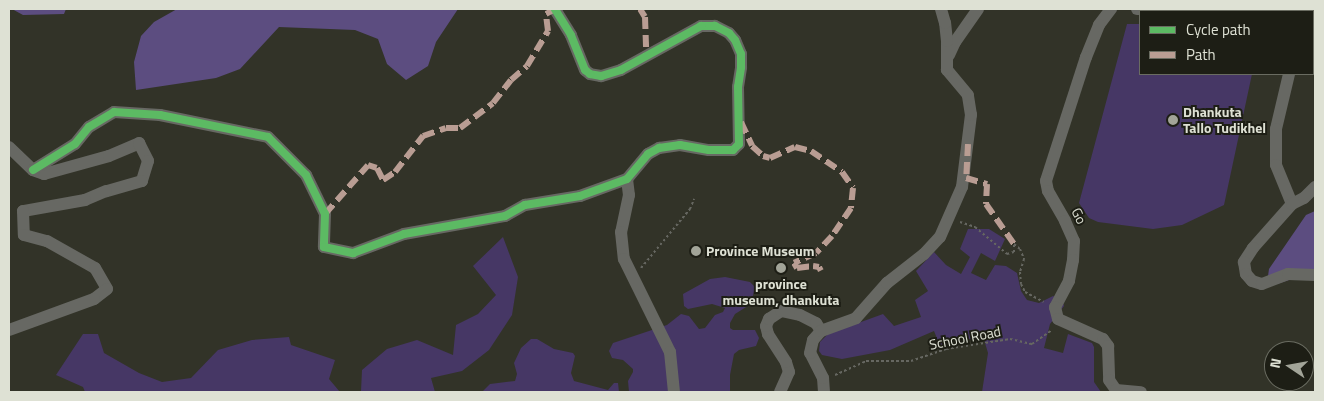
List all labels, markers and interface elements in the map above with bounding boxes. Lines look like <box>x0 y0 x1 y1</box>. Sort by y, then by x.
legend <box>1139 10 1314 75</box>
text: Cycle path <box>1186 18 1251 41</box>
text: Path <box>1186 43 1216 66</box>
place label: Dhankuta Tallo Tudikhel <box>1183 104 1266 136</box>
marker: Dhankuta Tallo Tudikhel <box>1167 114 1179 126</box>
street label: Go <box>1068 205 1090 227</box>
place label: Province Museum <box>706 243 815 259</box>
marker: Province Museum <box>690 245 702 257</box>
marker: province museum, dhankuta <box>775 262 787 274</box>
place label: province museum, dhankuta <box>722 276 840 308</box>
street label: School Road <box>928 323 1002 353</box>
north arrow <box>1264 341 1314 391</box>
text: N <box>1264 356 1286 370</box>

